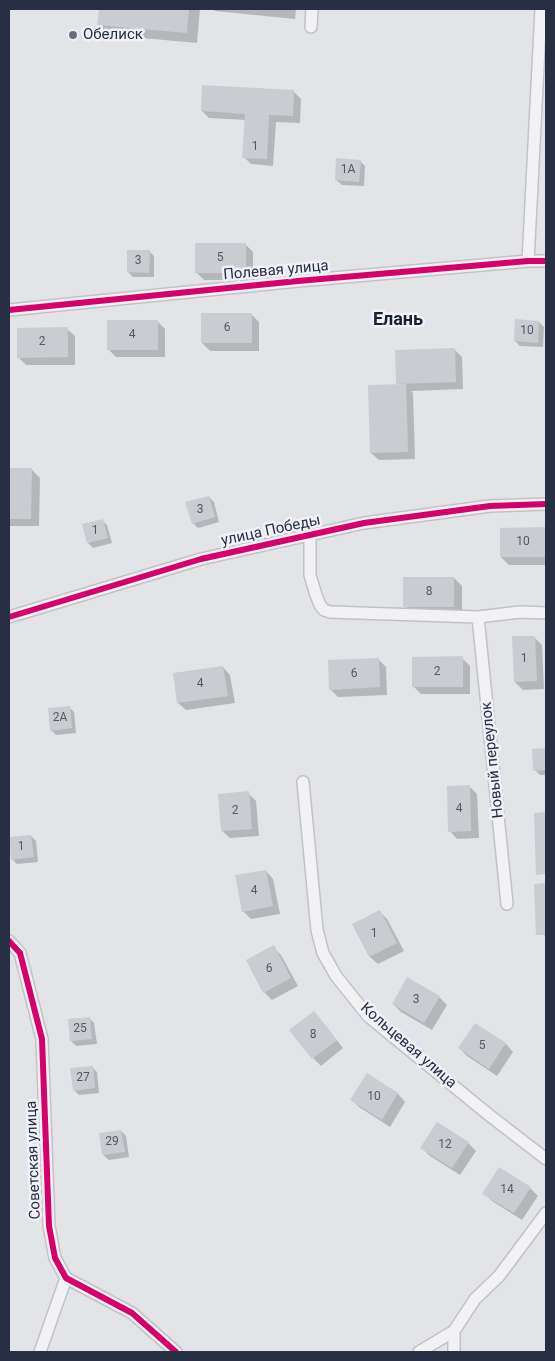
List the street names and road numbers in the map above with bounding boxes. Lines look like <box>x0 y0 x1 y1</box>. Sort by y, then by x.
street label: Полевая улица <box>223 257 329 285</box>
street label: улица Победы <box>220 512 322 550</box>
street label: Новый переулок <box>478 701 508 819</box>
street label: Кольцевая улица <box>356 999 460 1093</box>
street label: Советская улица <box>23 1100 45 1220</box>

